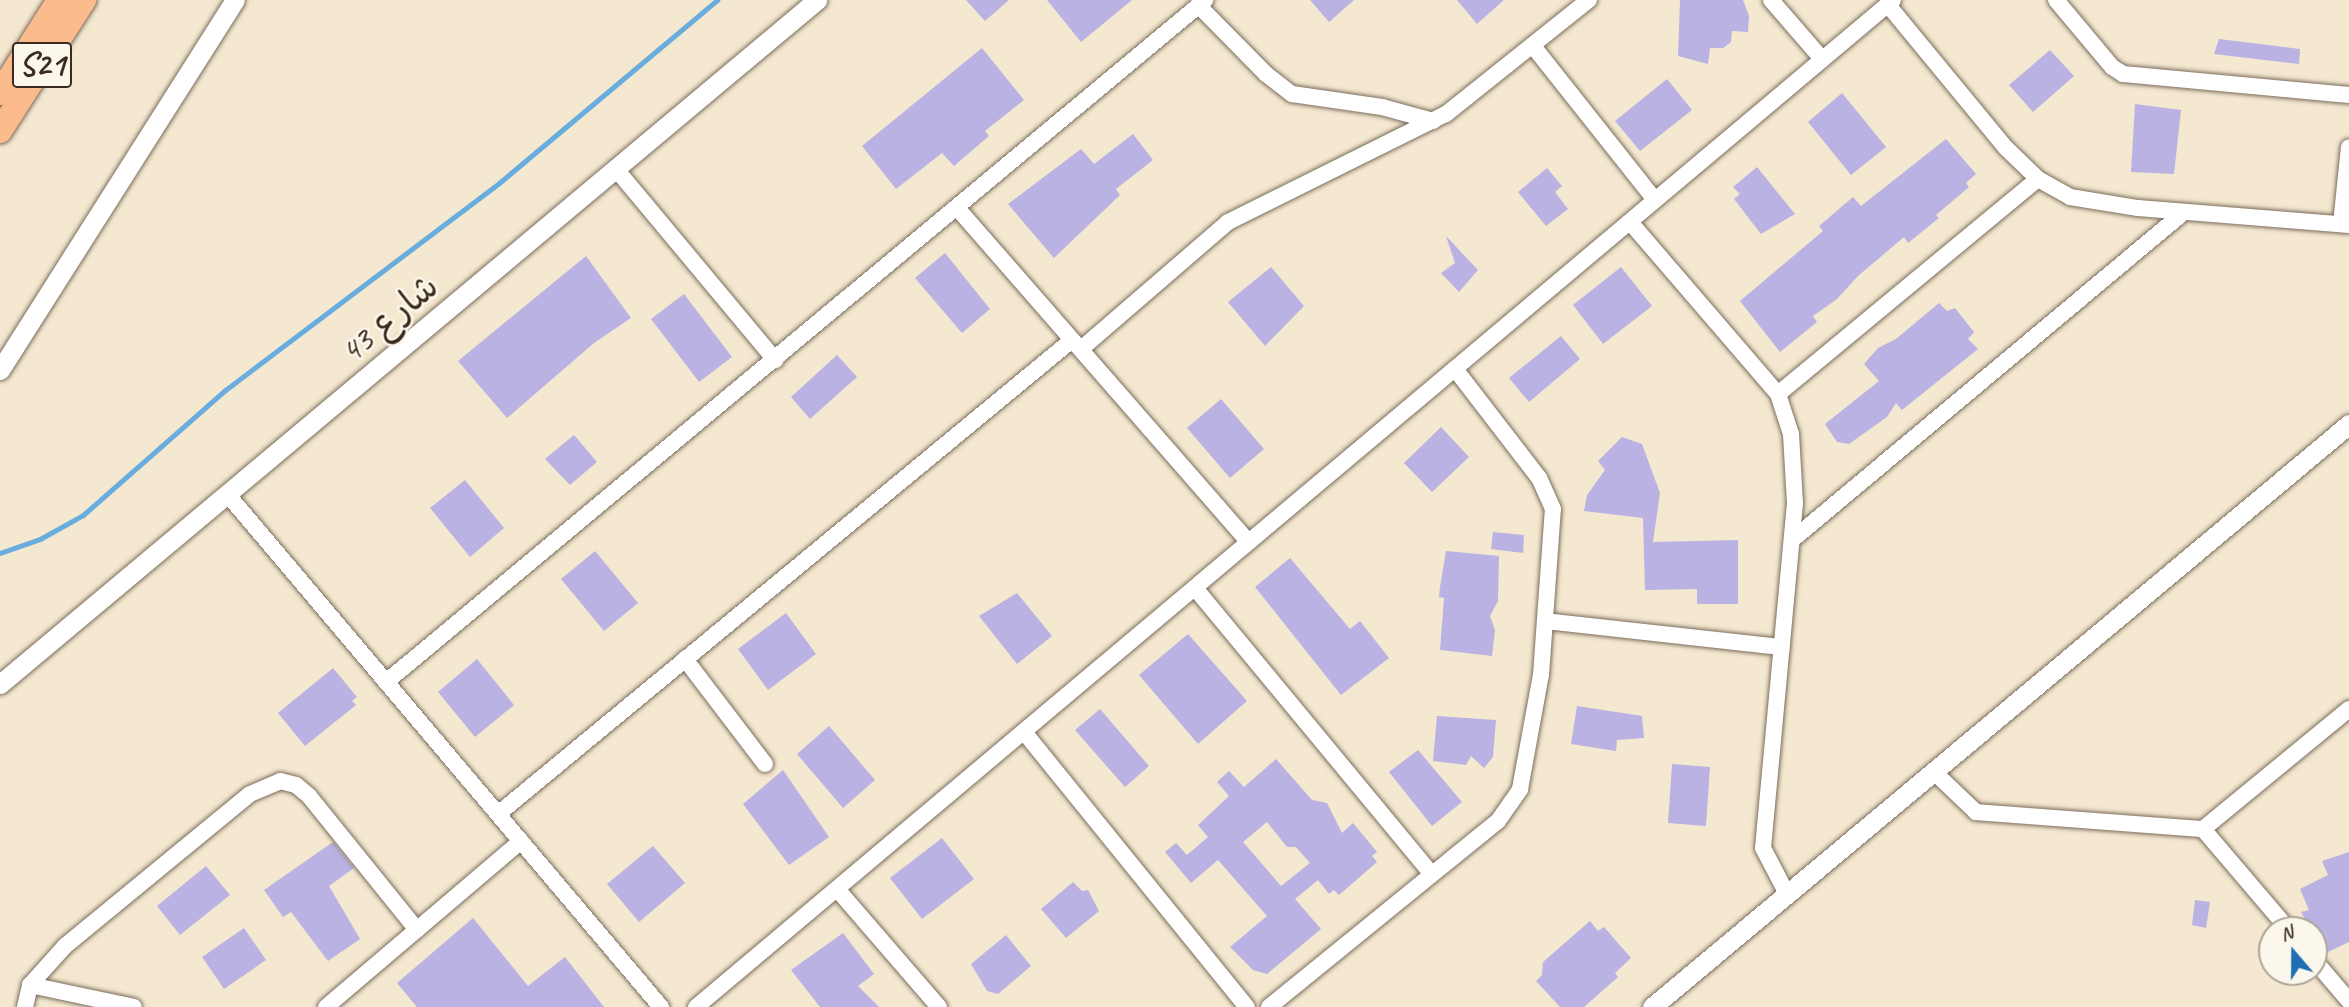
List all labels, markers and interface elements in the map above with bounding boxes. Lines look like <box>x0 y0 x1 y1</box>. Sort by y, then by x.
road number: S21 <box>10 36 74 94</box>
street label: شارع 43 <box>331 266 447 372</box>
north arrow <box>2258 916 2328 986</box>
text: N <box>2277 920 2296 946</box>

